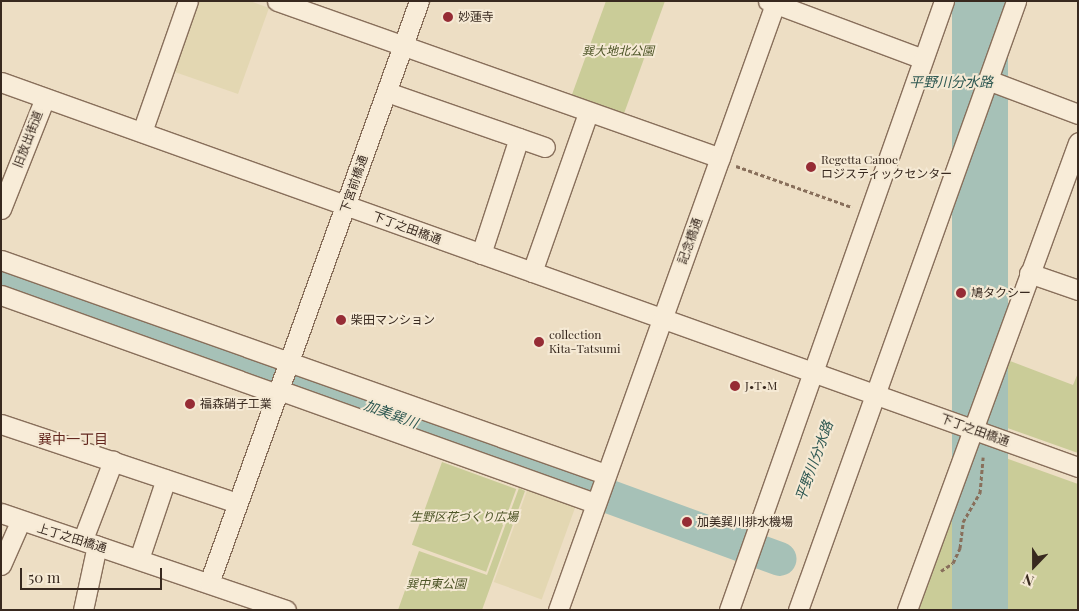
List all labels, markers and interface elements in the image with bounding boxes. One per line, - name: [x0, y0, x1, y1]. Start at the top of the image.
- place label: 妙蓮寺: [458, 10, 494, 24]
- marker: 妙蓮寺: [442, 11, 454, 23]
- park label: 巽大地北公園: [582, 44, 654, 58]
- water label: 平野川分水路: [909, 74, 993, 90]
- street label: 旧放出街道: [11, 108, 45, 170]
- street label: 下宮前橋通: [337, 153, 371, 215]
- place label: Regetta Canoe ロジスティックセンター: [821, 153, 953, 181]
- marker: Regetta Canoe ロジスティックセンター: [805, 161, 817, 173]
- street label: 下丁之田橋通: [371, 209, 443, 247]
- street label: 記念橋通: [675, 216, 705, 266]
- place label: 鳩タクシー: [971, 286, 1031, 300]
- marker: 鳩タクシー: [955, 287, 967, 299]
- place label: 柴田マンション: [351, 313, 435, 327]
- marker: 柴田マンション: [335, 314, 347, 326]
- place label: collection Kita-Tatsumi: [549, 328, 620, 356]
- marker: collection Kita-Tatsumi: [533, 336, 545, 348]
- place label: J•T•M: [745, 379, 777, 393]
- marker: J•T•M: [729, 380, 741, 392]
- place label: 福森硝子工業: [200, 397, 272, 411]
- water label: 加美巽川: [362, 397, 420, 431]
- marker: 福森硝子工業: [184, 398, 196, 410]
- street label: 下丁之田橋通: [939, 411, 1011, 449]
- water label: 平野川分水路: [792, 419, 836, 503]
- district label: 巽中一丁目: [38, 431, 108, 447]
- park label: 生野区花づくり広場: [410, 510, 518, 524]
- place label: 加美巽川排水機場: [697, 515, 793, 529]
- marker: 加美巽川排水機場: [681, 516, 693, 528]
- street label: 上丁之田橋通: [35, 521, 109, 555]
- north arrow: [1009, 541, 1059, 591]
- scale bar: [22, 558, 165, 590]
- text: 50 m: [28, 567, 60, 587]
- text: N: [1020, 570, 1036, 591]
- park label: 巽中東公園: [406, 577, 466, 591]

